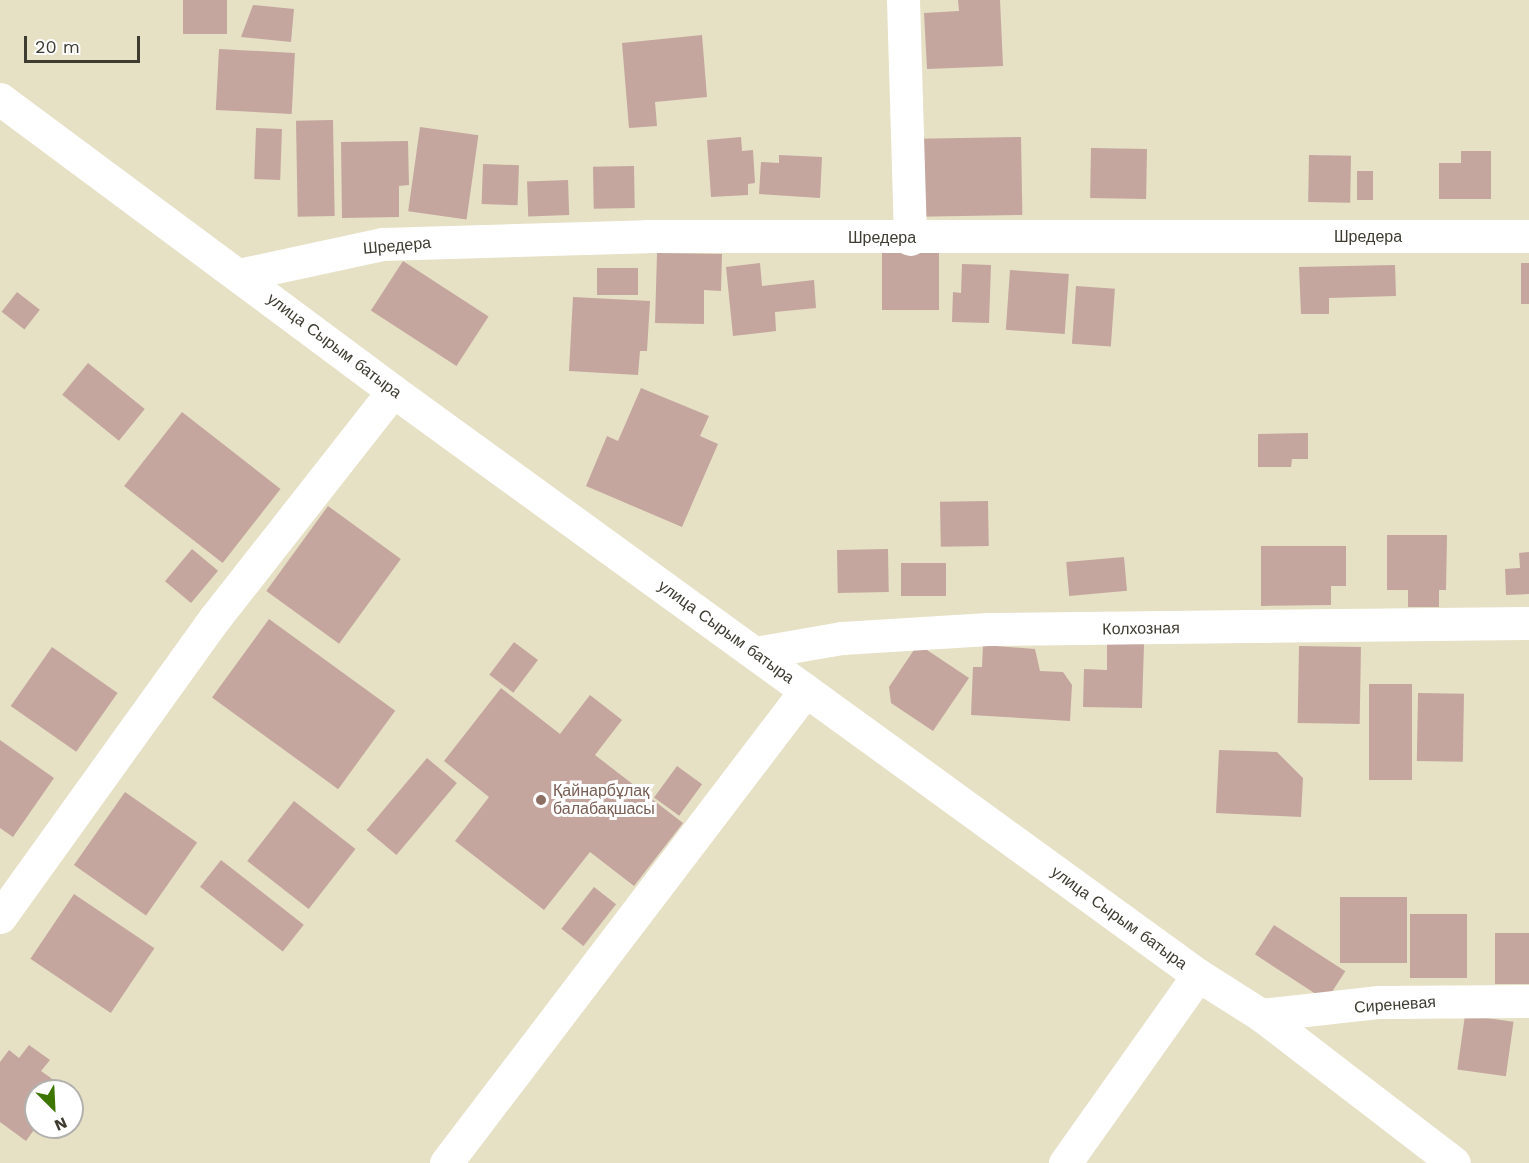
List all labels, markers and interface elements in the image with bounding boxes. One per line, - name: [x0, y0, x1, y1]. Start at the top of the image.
- scale bar: [27, 24, 142, 62]
- text: 20 m: [35, 36, 80, 57]
- street label: Шредера: [1334, 227, 1402, 247]
- street label: Шредера: [848, 228, 916, 248]
- street label: Шредера: [362, 233, 432, 259]
- street label: улица Сырым батыра: [263, 289, 405, 403]
- street label: улица Сырым батыра: [654, 576, 798, 688]
- street label: Колхозная: [1102, 619, 1180, 639]
- place label: Қайнарбұлақ балабақшасы: [553, 781, 655, 819]
- marker: Қайнарбұлақ балабақшасы: [534, 793, 548, 807]
- street label: улица Сырым батыра: [1047, 862, 1191, 974]
- street label: Сиреневая: [1353, 993, 1437, 1017]
- north arrow: [24, 1079, 84, 1139]
- text: N: [51, 1113, 70, 1135]

